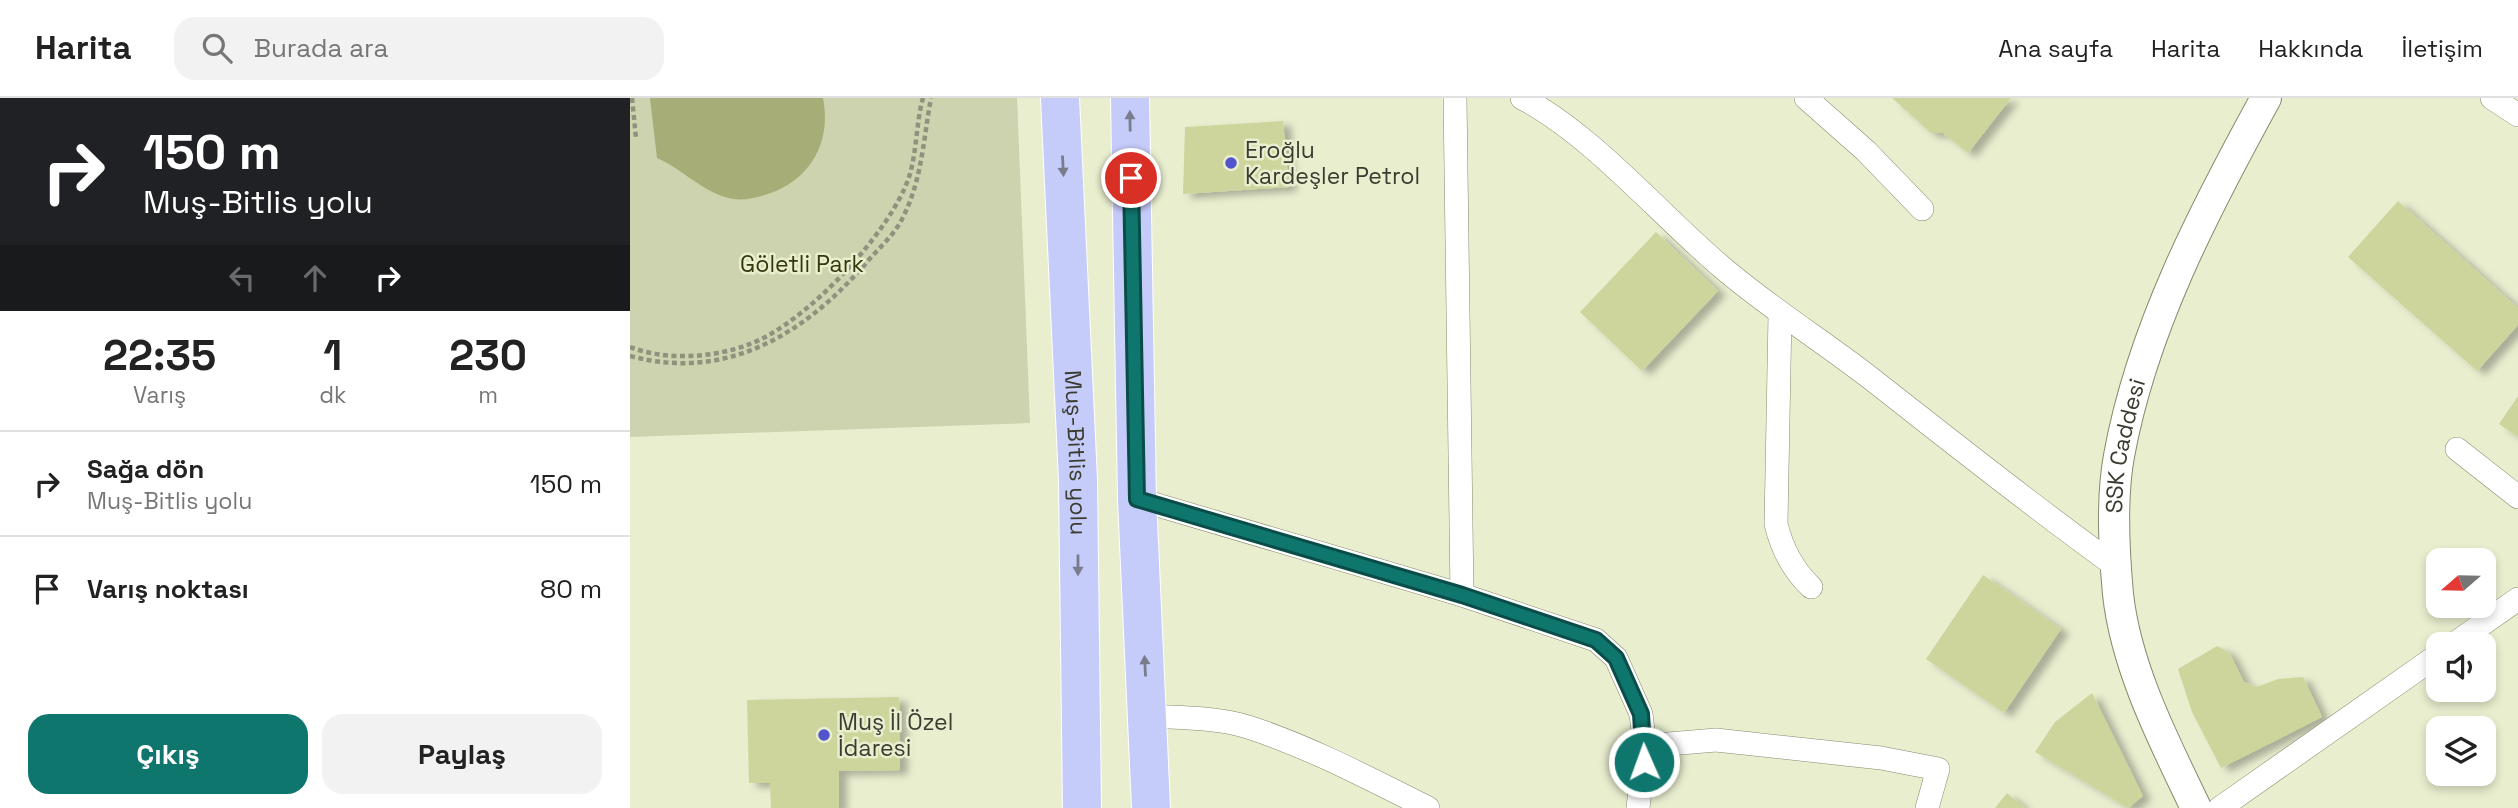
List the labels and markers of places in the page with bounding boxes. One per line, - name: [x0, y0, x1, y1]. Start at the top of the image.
- place label: Eroğlu Kardeşler Petrol: [1245, 135, 1420, 191]
- pin: [1101, 148, 1161, 208]
- marker: Eroğlu Kardeşler Petrol: [1223, 155, 1239, 171]
- place label: Muş İl Özel İdaresi: [838, 707, 953, 763]
- marker: Muş İl Özel İdaresi: [816, 727, 832, 743]

